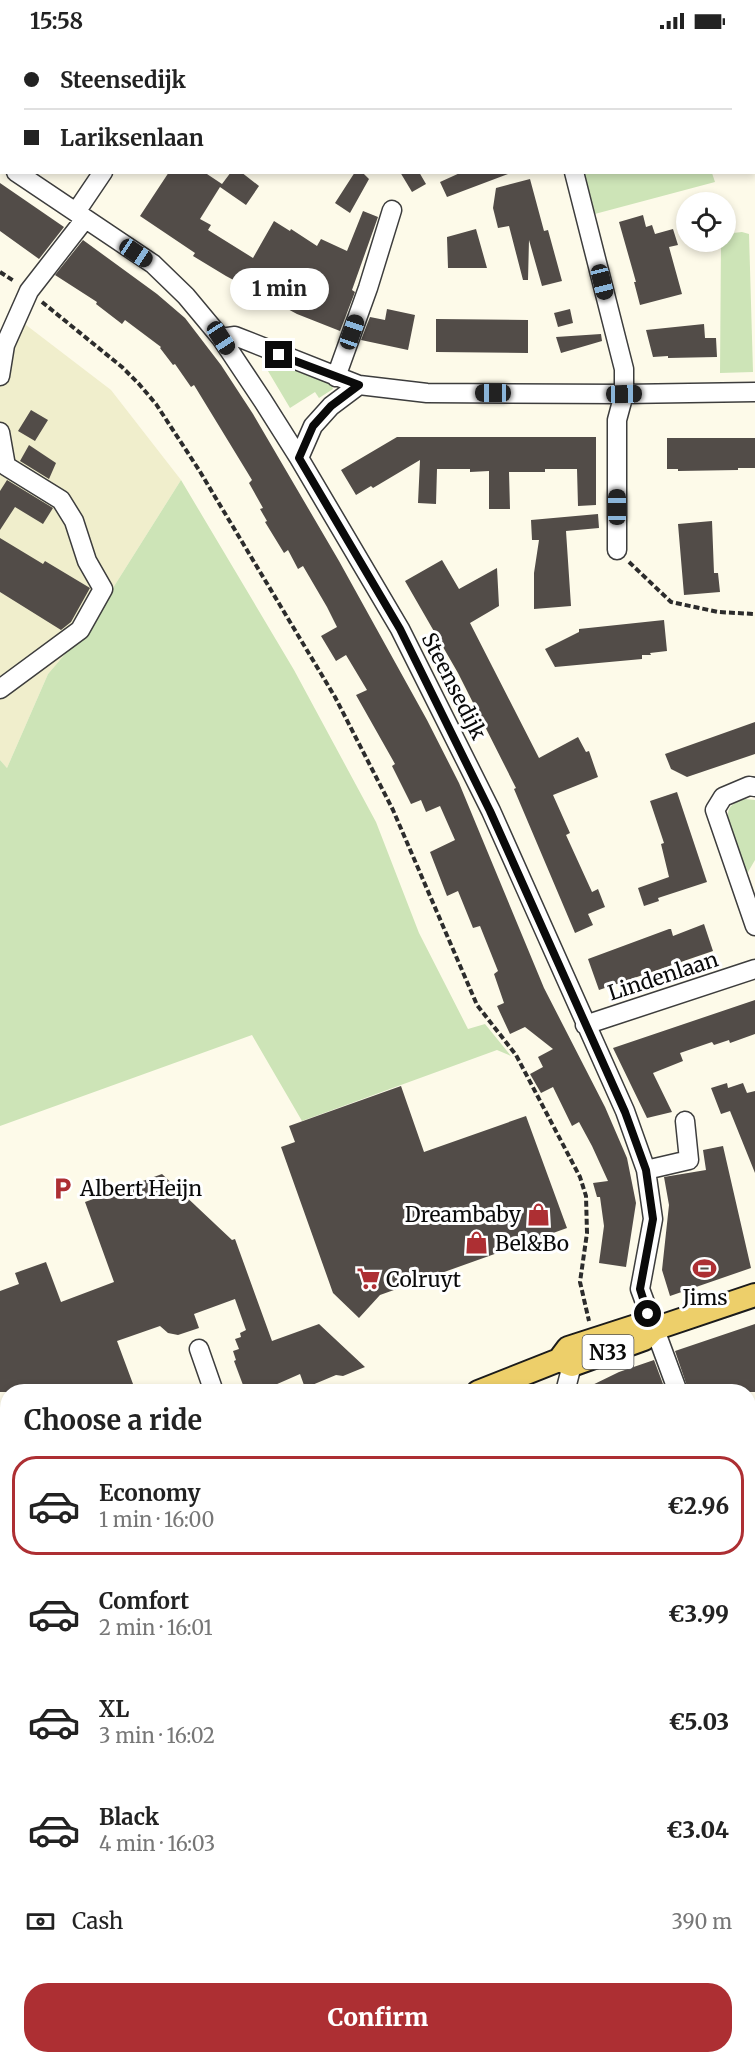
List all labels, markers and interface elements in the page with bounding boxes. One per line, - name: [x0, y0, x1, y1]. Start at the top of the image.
- text: 15:58: [30, 7, 83, 35]
- text: Steensedijk: [60, 66, 186, 94]
- text: Lariksenlaan: [60, 124, 204, 152]
- map controls: [676, 192, 736, 252]
- button: locate: [676, 192, 736, 252]
- car: [116, 235, 156, 271]
- car: [589, 262, 615, 302]
- callout: 1 min: [230, 268, 328, 310]
- text: 1 min: [252, 276, 307, 301]
- car: [338, 312, 366, 352]
- car: [204, 318, 238, 358]
- route end: [265, 341, 292, 368]
- car: [475, 384, 511, 402]
- car: [606, 385, 642, 403]
- car: [608, 489, 626, 525]
- street label: Steensedijk: [416, 628, 493, 745]
- street label: Lindenlaan: [604, 945, 722, 1007]
- parking icon: Albert Heijn: [49, 1175, 75, 1201]
- place label: Albert Heijn: [79, 1175, 202, 1202]
- place label: Dreambaby: [405, 1201, 522, 1228]
- shop icon: Dreambaby: [526, 1201, 552, 1227]
- shop icon: Bel&Bo: [464, 1230, 490, 1256]
- place label: Bel&Bo: [495, 1230, 569, 1257]
- sports icon: Jims: [692, 1256, 718, 1282]
- supermarket icon: Colruyt: [355, 1266, 381, 1292]
- place label: Colruyt: [386, 1266, 461, 1293]
- place label: Jims: [681, 1284, 728, 1311]
- route start: [634, 1300, 661, 1327]
- road number: N33: [582, 1335, 634, 1369]
- text: Choose a ride: [24, 1403, 202, 1437]
- icon: car: [27, 1479, 81, 1533]
- text: Economy: [99, 1479, 200, 1507]
- text: €2.96: [667, 1492, 729, 1520]
- text: 1 min · 16:00: [99, 1507, 214, 1532]
- icon: car: [27, 1587, 81, 1641]
- text: Comfort: [99, 1587, 189, 1615]
- text: €3.99: [668, 1600, 729, 1628]
- text: 2 min · 16:01: [99, 1615, 212, 1640]
- icon: car: [27, 1695, 81, 1749]
- text: XL: [99, 1695, 129, 1723]
- text: €5.03: [668, 1708, 729, 1736]
- text: 3 min · 16:02: [99, 1723, 215, 1748]
- icon: car: [27, 1803, 81, 1857]
- text: Black: [99, 1803, 159, 1831]
- text: €3.04: [666, 1816, 729, 1844]
- text: 4 min · 16:03: [99, 1831, 215, 1856]
- icon: cash: [24, 1905, 57, 1938]
- text: Cash: [72, 1907, 123, 1935]
- text: 390 m: [672, 1909, 732, 1934]
- button: Confirm: [24, 1983, 732, 2052]

